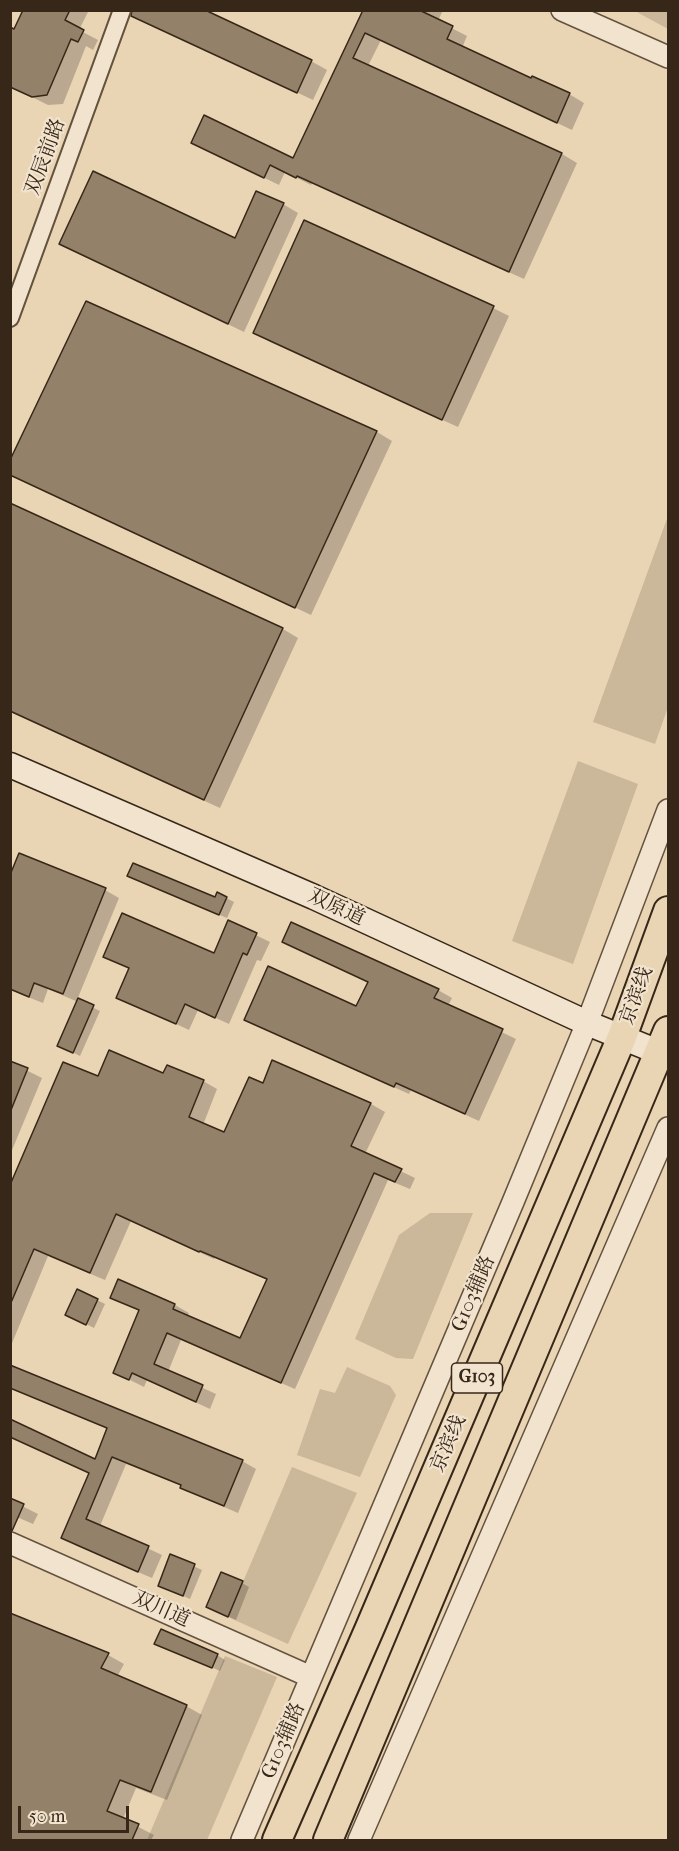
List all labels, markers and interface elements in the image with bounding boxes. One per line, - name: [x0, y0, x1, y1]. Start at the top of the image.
- street label: 双辰前路: [21, 115, 71, 199]
- street label: 双原道: [304, 884, 368, 932]
- street label: 京滨线: [615, 964, 659, 1028]
- street label: G103辅路: [447, 1252, 501, 1336]
- road number: G103: [452, 1363, 502, 1393]
- street label: 京滨线: [426, 1412, 472, 1476]
- street label: 双川道: [129, 1587, 193, 1633]
- street label: G103辅路: [257, 1699, 311, 1783]
- scale bar: [21, 1794, 132, 1832]
- text: 50 m: [29, 1806, 65, 1827]

